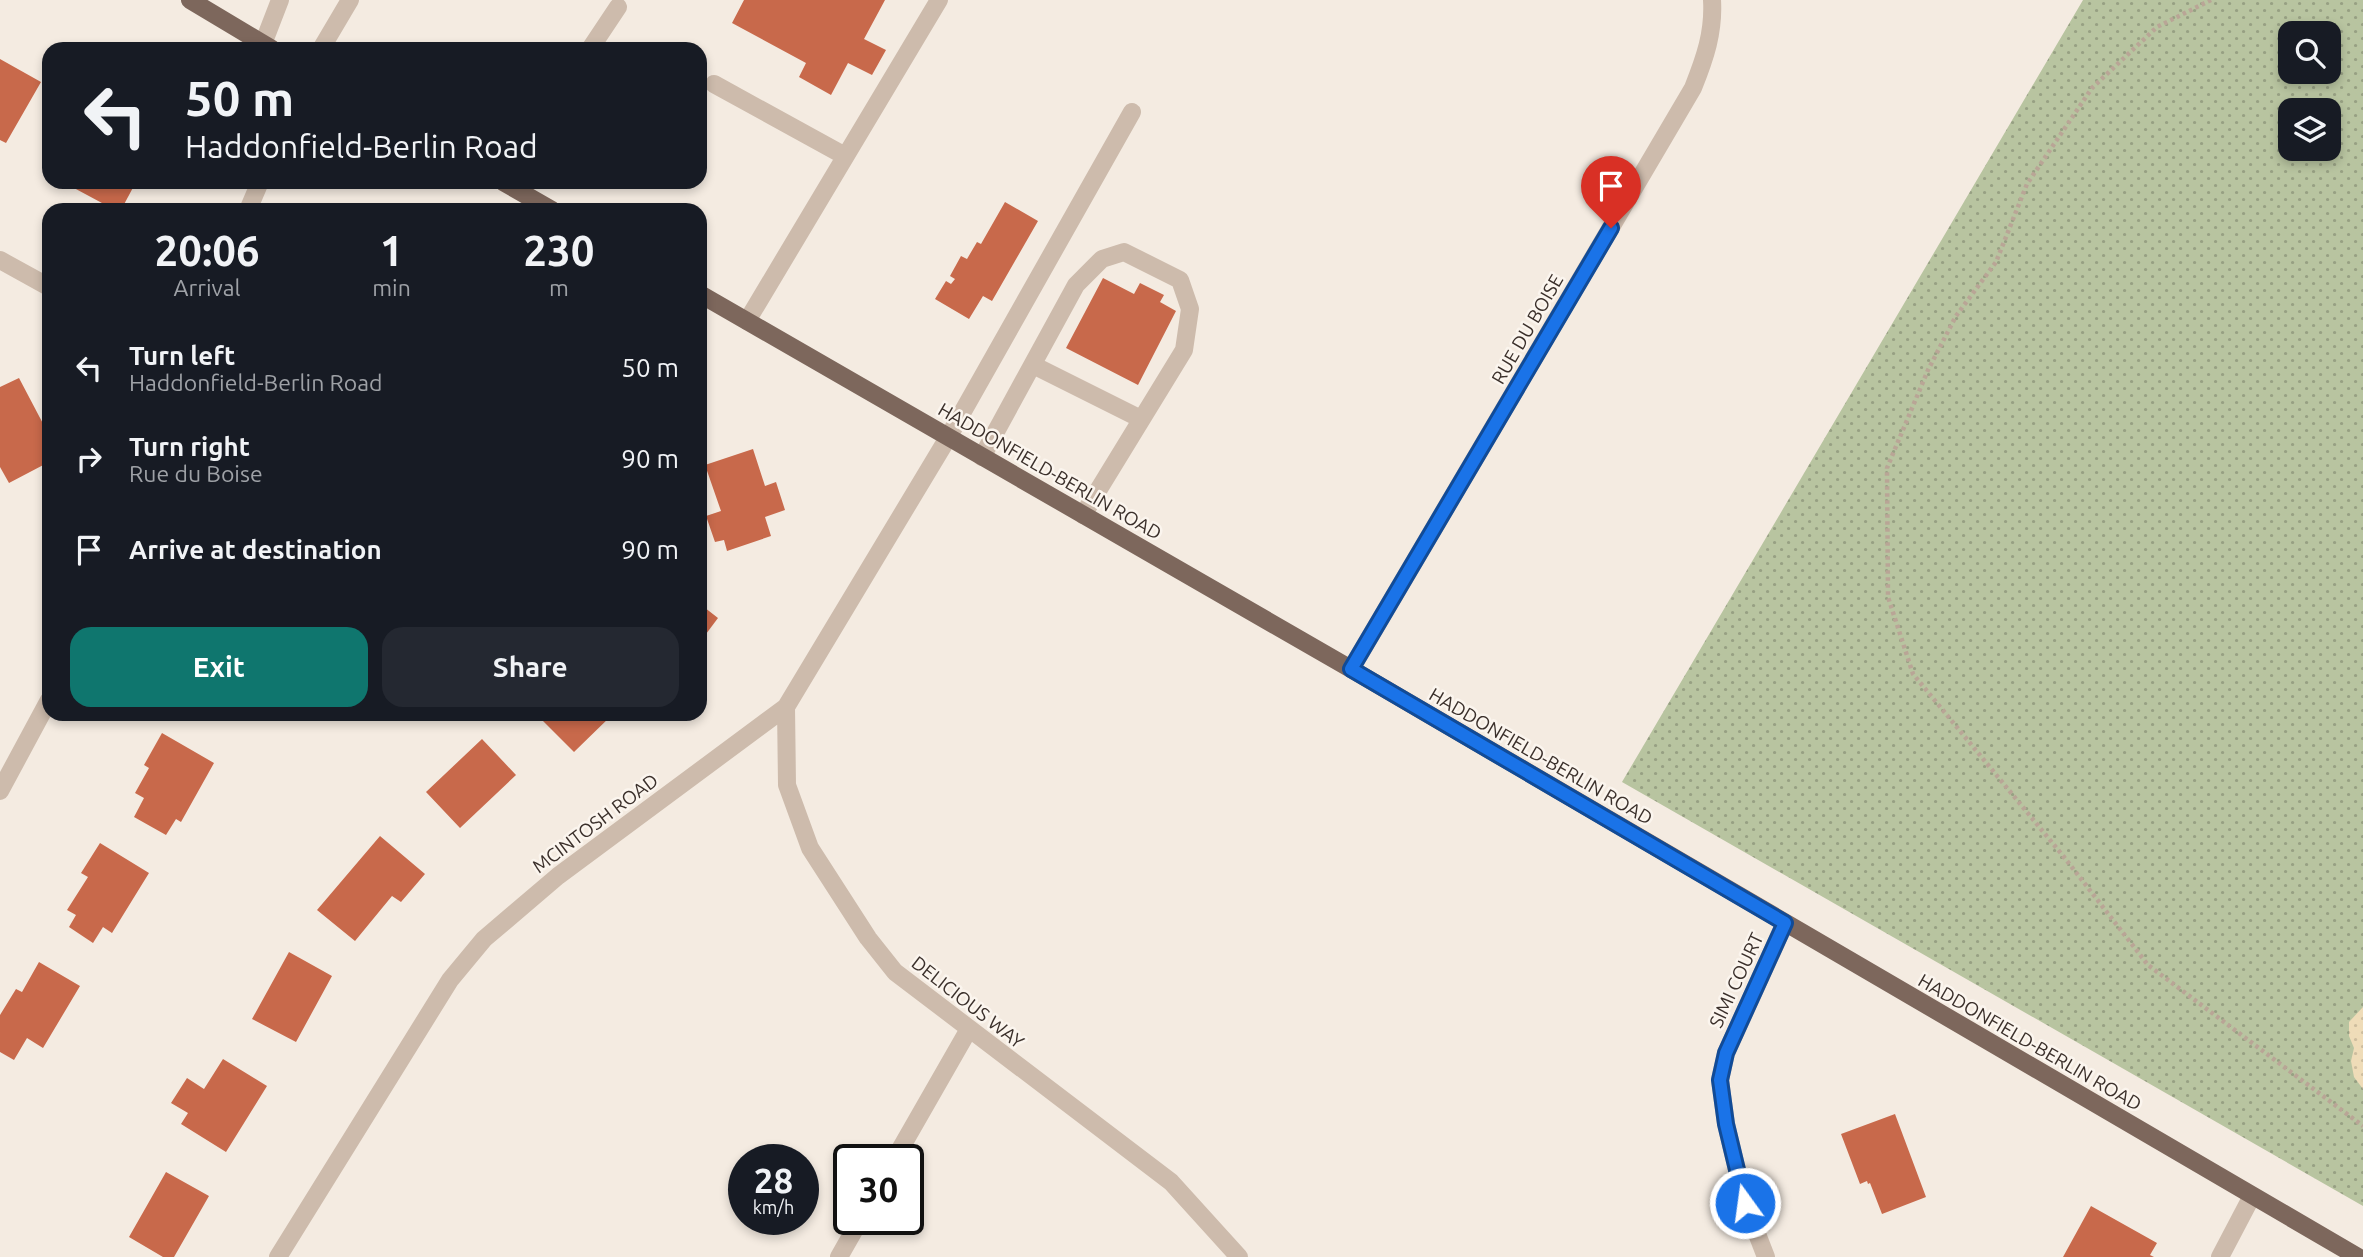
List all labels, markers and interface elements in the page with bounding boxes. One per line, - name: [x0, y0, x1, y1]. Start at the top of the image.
- map controls: [2278, 21, 2341, 161]
- button: search: [2278, 21, 2341, 84]
- icon: left: [70, 70, 161, 161]
- text: 50 m: [185, 70, 294, 125]
- button: layers: [2278, 98, 2341, 161]
- text: Haddonfield-Berlin Road: [185, 128, 538, 164]
- pin: [1581, 156, 1641, 228]
- icon: arrive: [1592, 167, 1630, 205]
- text: 20:06: [155, 227, 260, 274]
- text: 1: [380, 227, 403, 274]
- text: 230: [523, 227, 594, 274]
- street label: RUE DU BOISE: [1487, 270, 1567, 388]
- text: Arrival: [174, 275, 241, 300]
- text: min: [372, 275, 411, 300]
- text: m: [549, 275, 569, 300]
- text: Turn left: [129, 341, 235, 370]
- icon: left: [70, 349, 108, 387]
- text: 50 m: [621, 353, 679, 382]
- text: Haddonfield-Berlin Road: [129, 370, 383, 395]
- street label: HADDONFIELD-BERLIN ROAD: [935, 398, 1165, 544]
- text: Turn right: [129, 432, 250, 461]
- icon: right: [70, 440, 108, 478]
- text: 90 m: [621, 444, 679, 473]
- text: Rue du Boise: [129, 461, 263, 486]
- icon: arrive: [70, 531, 108, 569]
- text: Arrive at destination: [129, 535, 382, 564]
- text: 90 m: [621, 535, 679, 564]
- button: Exit: [70, 627, 368, 707]
- button: Share: [382, 627, 679, 707]
- street label: HADDONFIELD-BERLIN ROAD: [1426, 683, 1656, 829]
- street label: MCINTOSH ROAD: [528, 769, 662, 877]
- street label: SIMI COURT: [1704, 929, 1768, 1031]
- street label: DELICIOUS WAY: [907, 951, 1029, 1053]
- street label: HADDONFIELD-BERLIN ROAD: [1915, 969, 2145, 1115]
- speed limit sign: 30: [833, 1144, 924, 1235]
- text: 28: [754, 1160, 793, 1200]
- position arrow: [1708, 1166, 1782, 1240]
- text: km/h: [753, 1197, 794, 1217]

